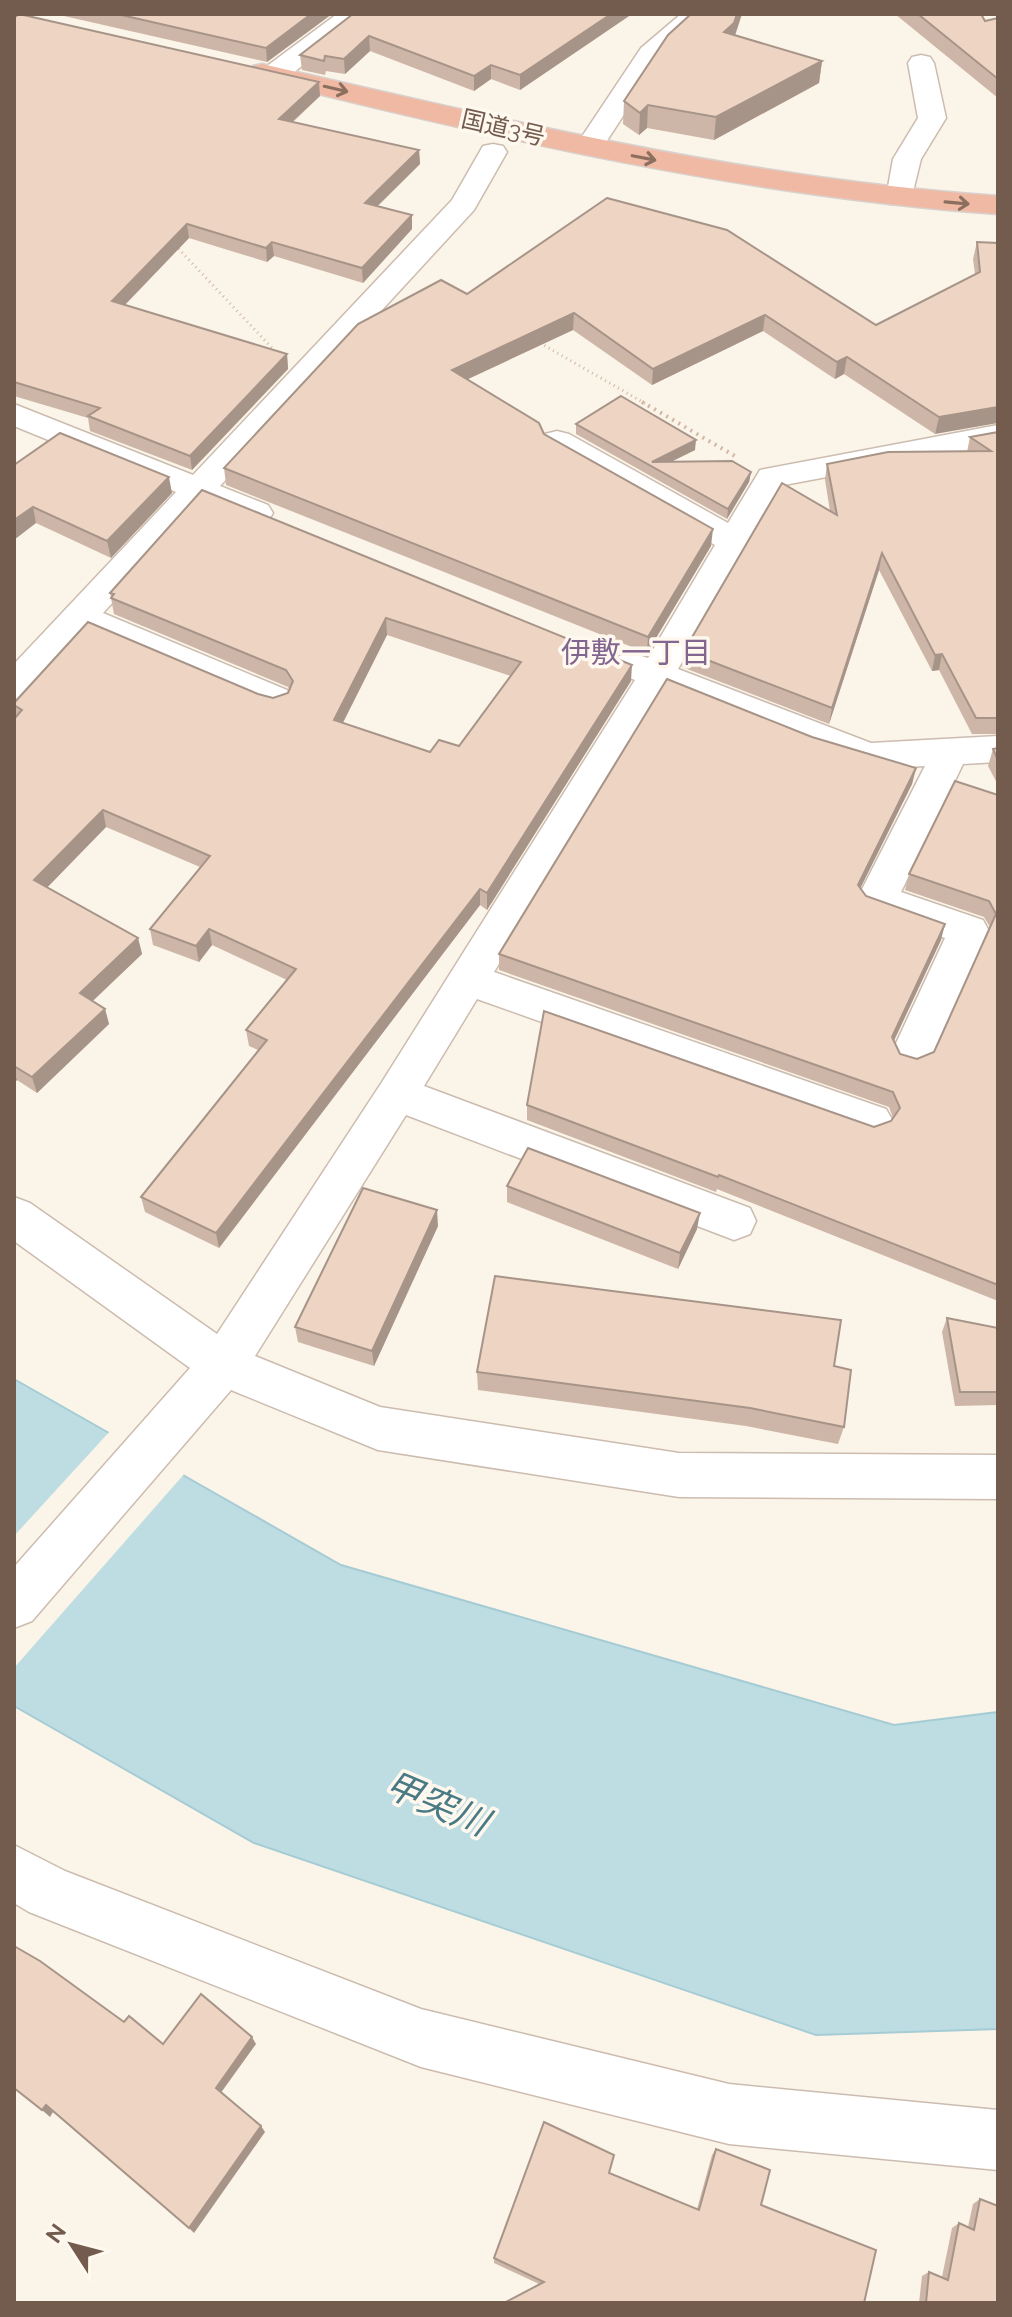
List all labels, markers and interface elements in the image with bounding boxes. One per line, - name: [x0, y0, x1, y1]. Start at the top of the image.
- one-way arrow: [322, 82, 348, 97]
- street label: 国道3号: [459, 104, 548, 151]
- one-way arrow: [631, 151, 656, 166]
- one-way arrow: [943, 195, 969, 210]
- district label: 伊敷一丁目: [561, 635, 711, 670]
- water label: 甲突川: [379, 1763, 499, 1845]
- north arrow: [32, 2205, 112, 2285]
- text: N: [40, 2219, 71, 2248]

